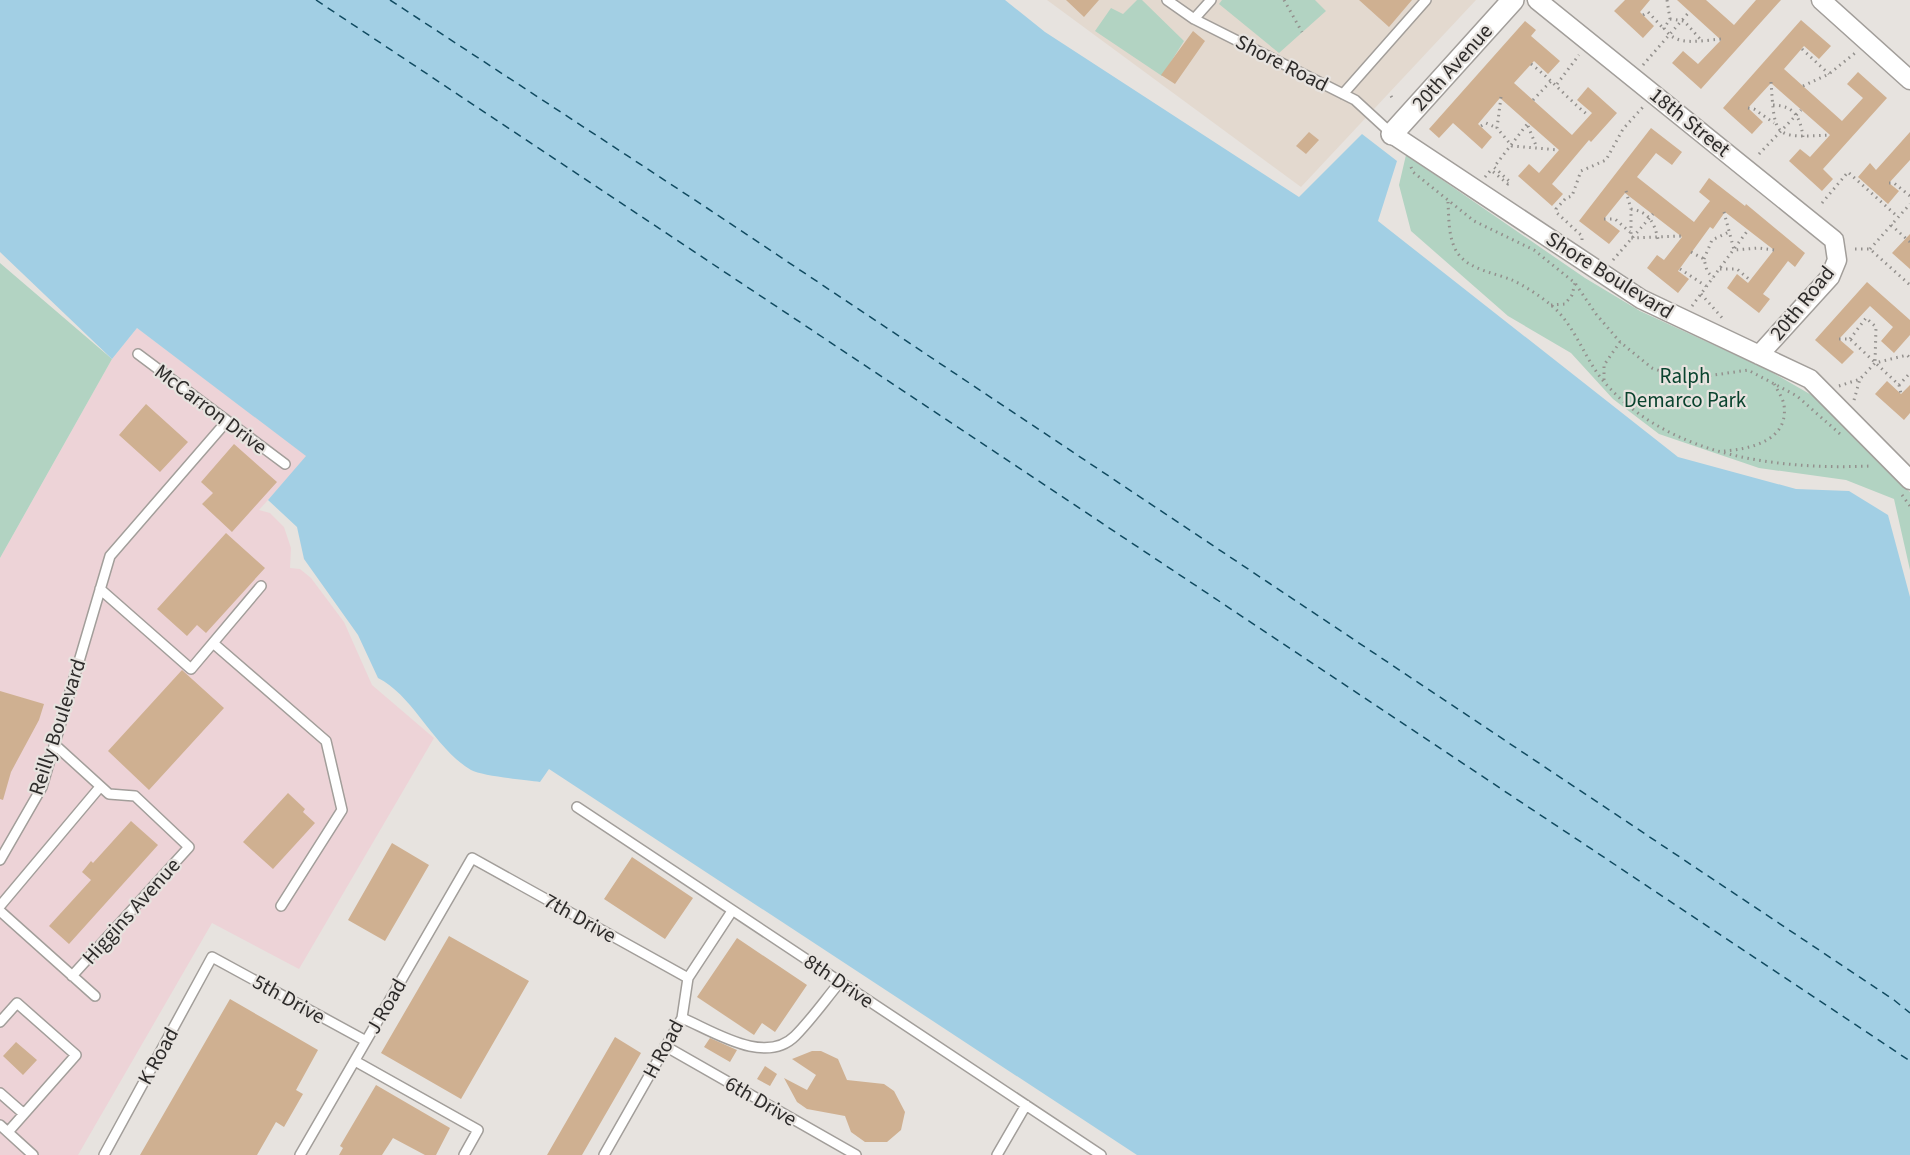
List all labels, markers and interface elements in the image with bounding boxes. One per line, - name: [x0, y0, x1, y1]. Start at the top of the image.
- street label: 20th Avenue: [1405, 17, 1499, 117]
- street label: Shore Road: [1230, 27, 1334, 99]
- street label: 18th Street: [1643, 80, 1737, 164]
- street label: Shore Boulevard: [1540, 224, 1680, 326]
- street label: 20th Road: [1762, 259, 1842, 347]
- street label: McCarron Drive: [148, 357, 274, 461]
- park label: Ralph Demarco Park: [1624, 361, 1747, 415]
- street label: Reilly Boulevard: [21, 655, 93, 799]
- street label: Higgins Avenue: [75, 851, 187, 971]
- street label: 7th Drive: [538, 886, 622, 950]
- street label: 8th Drive: [798, 947, 880, 1015]
- street label: 5th Drive: [247, 967, 331, 1031]
- street label: J Road: [358, 973, 414, 1039]
- street label: H Road: [635, 1014, 691, 1084]
- street label: K Road: [130, 1022, 186, 1090]
- street label: 6th Drive: [719, 1068, 803, 1134]

